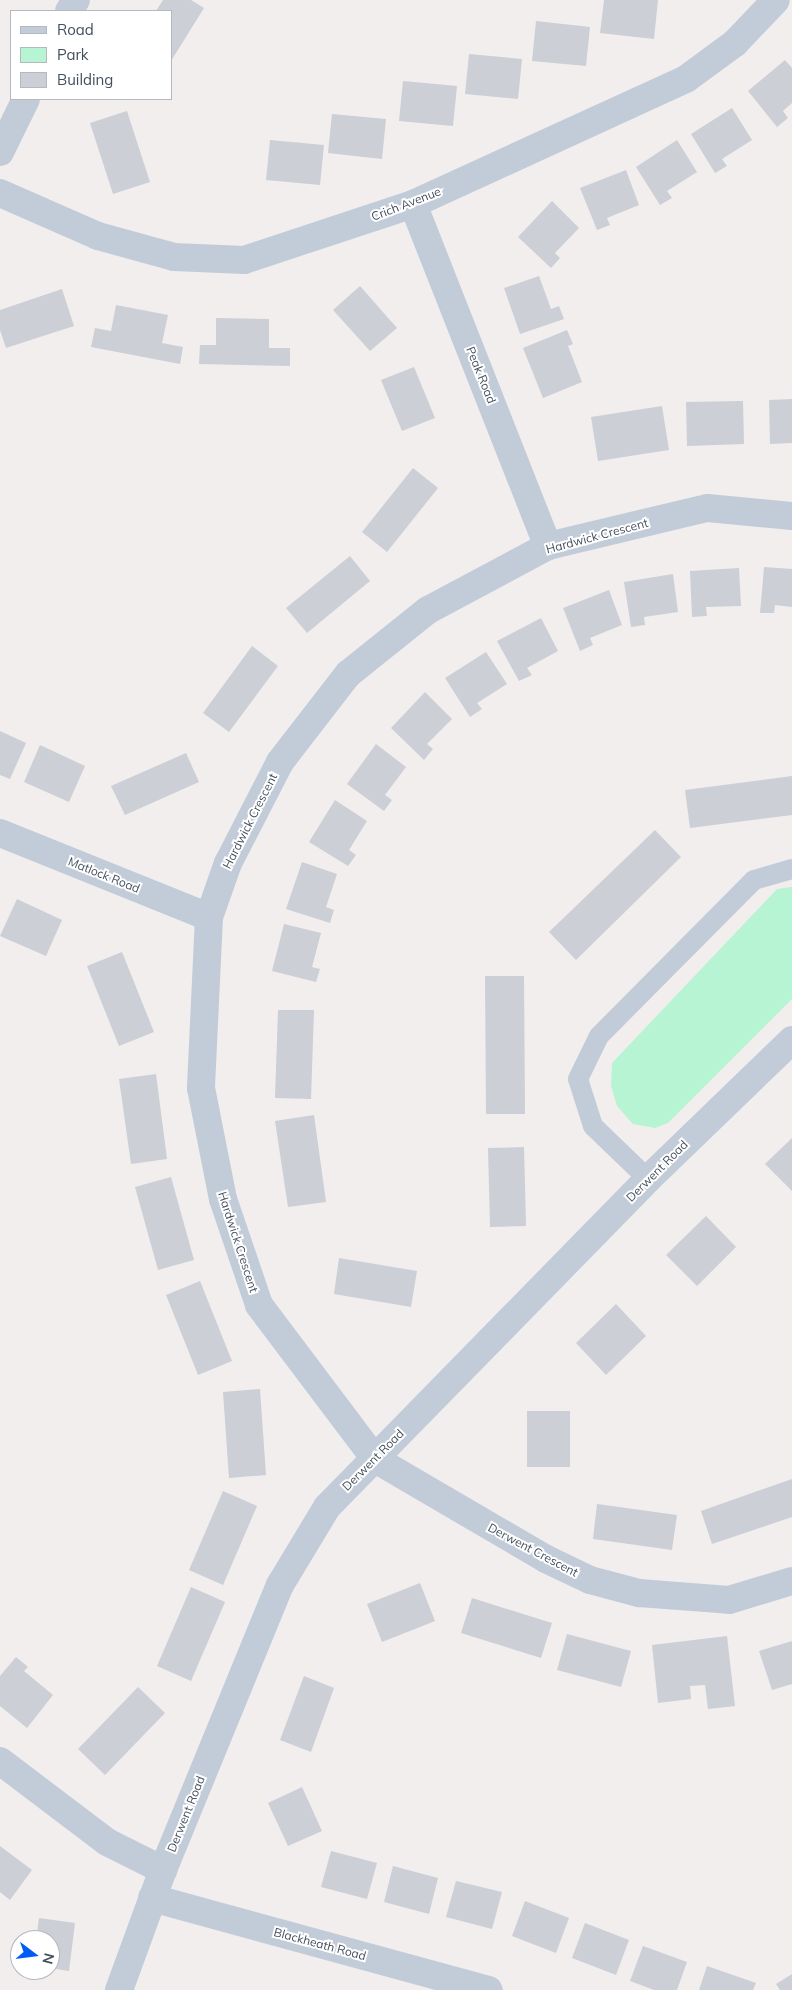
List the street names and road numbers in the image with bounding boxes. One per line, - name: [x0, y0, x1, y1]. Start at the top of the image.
- street label: Crich Avenue: [369, 184, 443, 224]
- street label: Peak Road: [463, 344, 499, 406]
- street label: Hardwick Crescent: [544, 515, 650, 557]
- street label: Hardwick Crescent: [220, 771, 280, 871]
- street label: Matlock Road: [66, 854, 142, 896]
- street label: Derwent Road: [623, 1137, 691, 1205]
- street label: Hardwick Crescent: [215, 1190, 261, 1294]
- street label: Derwent Road: [339, 1426, 407, 1494]
- street label: Derwent Crescent: [485, 1520, 581, 1580]
- street label: Derwent Road: [164, 1774, 208, 1854]
- street label: Blackheath Road: [272, 1925, 368, 1963]

